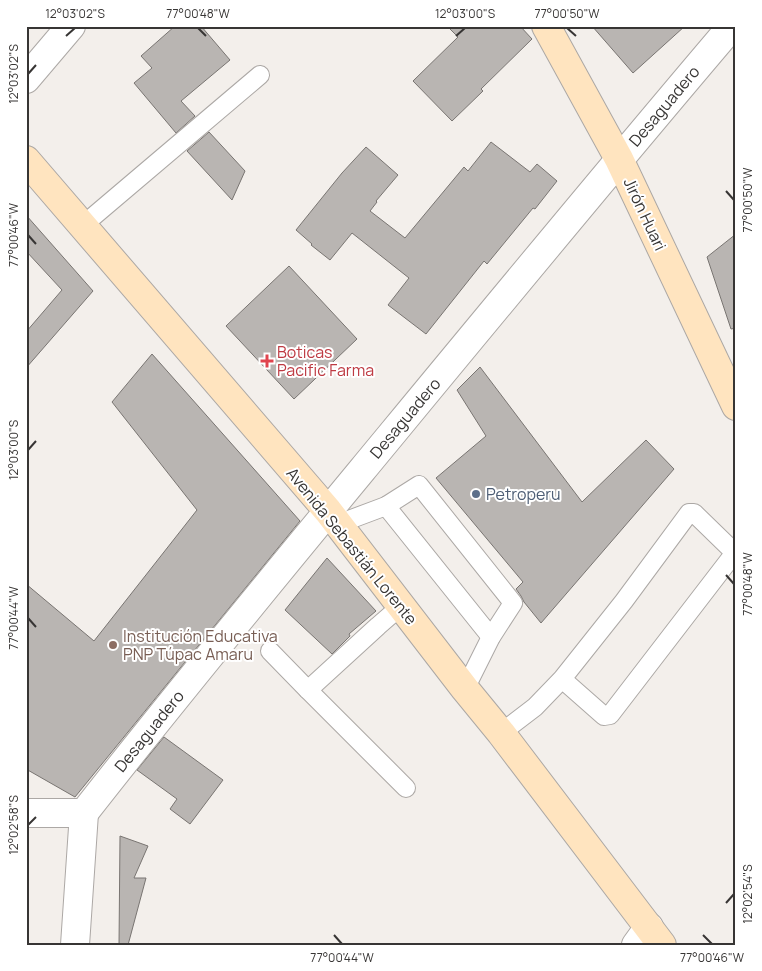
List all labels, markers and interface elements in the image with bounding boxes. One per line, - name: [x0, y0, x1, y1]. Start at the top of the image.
- text: 12°03'02"S: [45, 5, 105, 22]
- text: 77°00'48"W: [166, 5, 231, 22]
- text: 12°03'00"S: [435, 5, 495, 22]
- text: 77°00'50"W: [534, 5, 600, 22]
- text: 12°03'02"S: [5, 44, 22, 104]
- street label: Desaguadero: [624, 61, 704, 151]
- text: 77°00'50"W: [739, 167, 756, 233]
- street label: Jirón Huari: [619, 174, 671, 254]
- text: 77°00'46"W: [5, 202, 22, 267]
- place label: Boticas Pacific Farma: [277, 341, 374, 381]
- marker: Boticas Pacific Farma: [261, 355, 273, 367]
- street label: Desaguadero: [365, 373, 445, 463]
- text: 12°03'00"S: [5, 420, 22, 480]
- street label: Avenida Sebastián Lorente: [282, 463, 422, 629]
- place label: Petroperu: [486, 483, 561, 505]
- marker: Petroperu: [470, 488, 482, 500]
- text: 77°00'48"W: [739, 551, 756, 616]
- text: 77°00'44"W: [5, 586, 22, 650]
- place label: Institución Educativa PNP Túpac Amaru: [123, 625, 278, 665]
- marker: Institución Educativa PNP Túpac Amaru: [107, 639, 119, 651]
- street label: Desaguadero: [109, 686, 189, 776]
- text: 12°02'58"S: [5, 795, 22, 855]
- text: 12°02'54"S: [739, 864, 756, 924]
- text: 77°00'44"W: [310, 949, 374, 966]
- text: 77°00'46"W: [680, 949, 745, 966]

